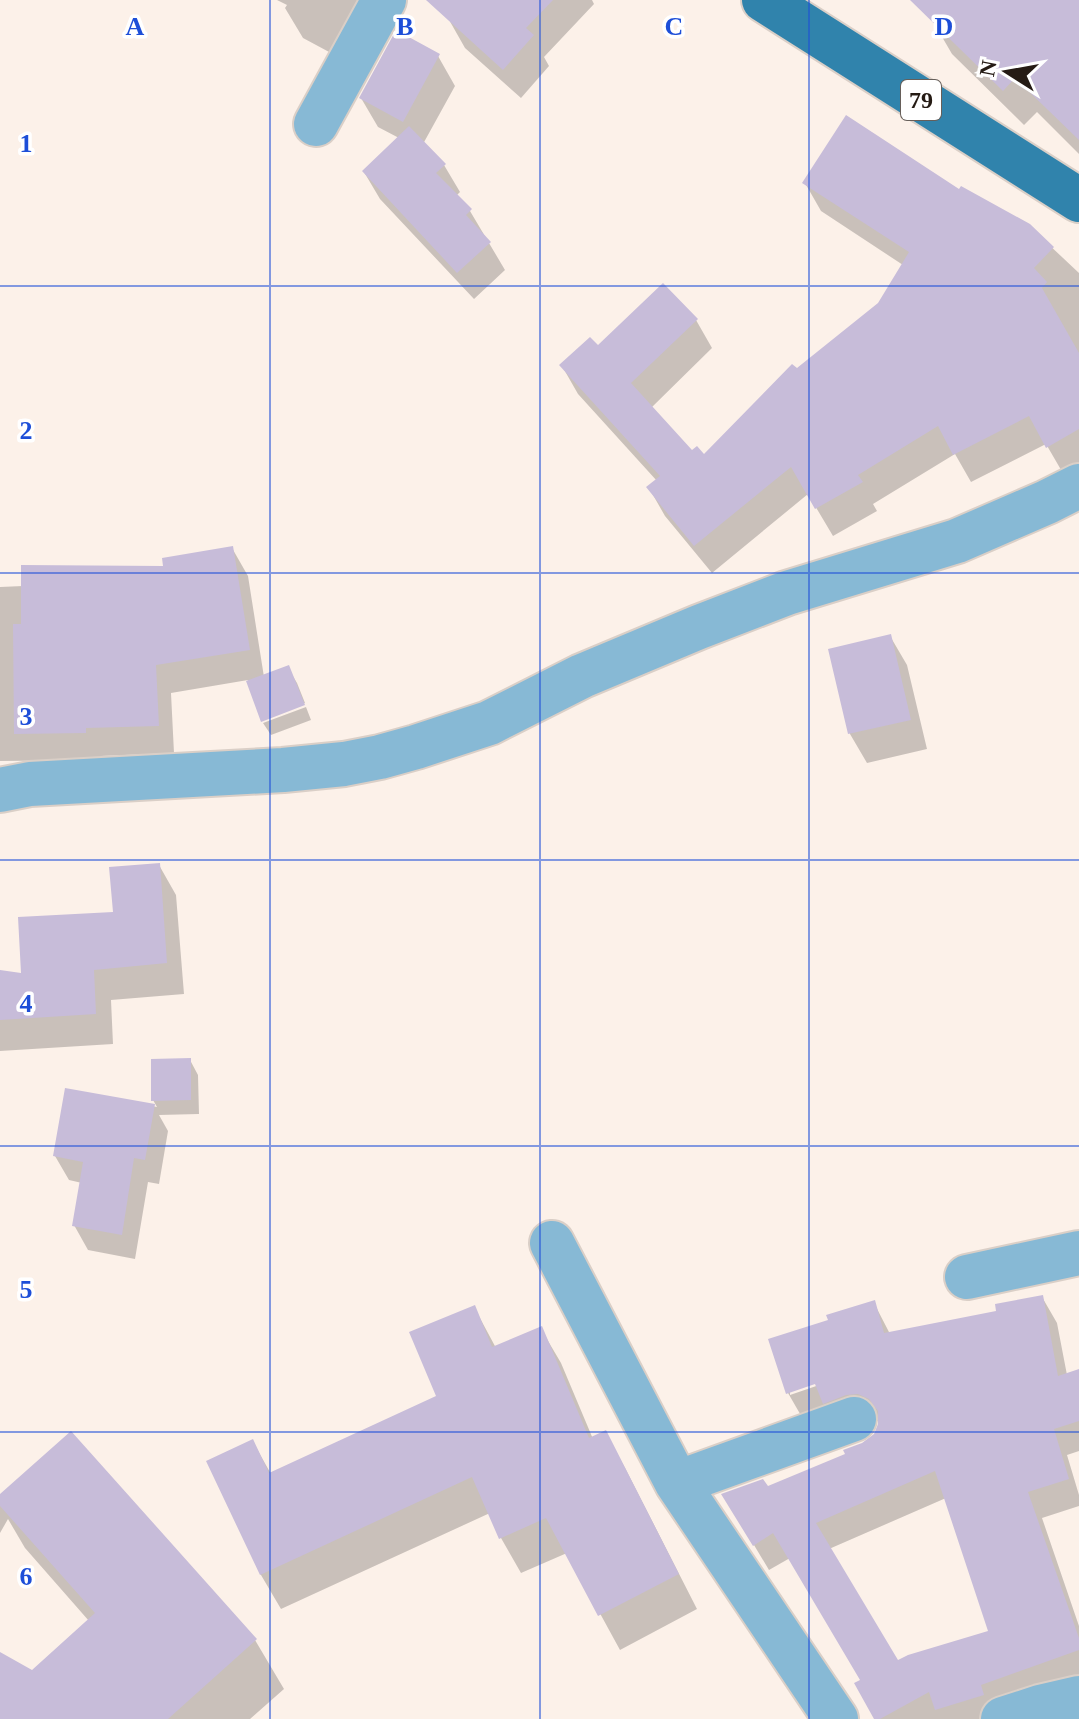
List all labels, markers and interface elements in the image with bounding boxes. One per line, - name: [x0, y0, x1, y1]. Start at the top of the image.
- text: A: [126, 12, 145, 41]
- text: B: [396, 12, 414, 41]
- text: C: [665, 12, 683, 41]
- text: D: [935, 12, 953, 41]
- north arrow: [967, 32, 1047, 112]
- text: N: [974, 58, 1002, 78]
- road number: 79: [901, 80, 941, 120]
- text: 1: [20, 129, 33, 158]
- text: 2: [20, 416, 33, 445]
- text: 3: [20, 702, 33, 731]
- text: 4: [20, 989, 33, 1018]
- text: 5: [20, 1275, 33, 1304]
- text: 6: [20, 1562, 33, 1591]

